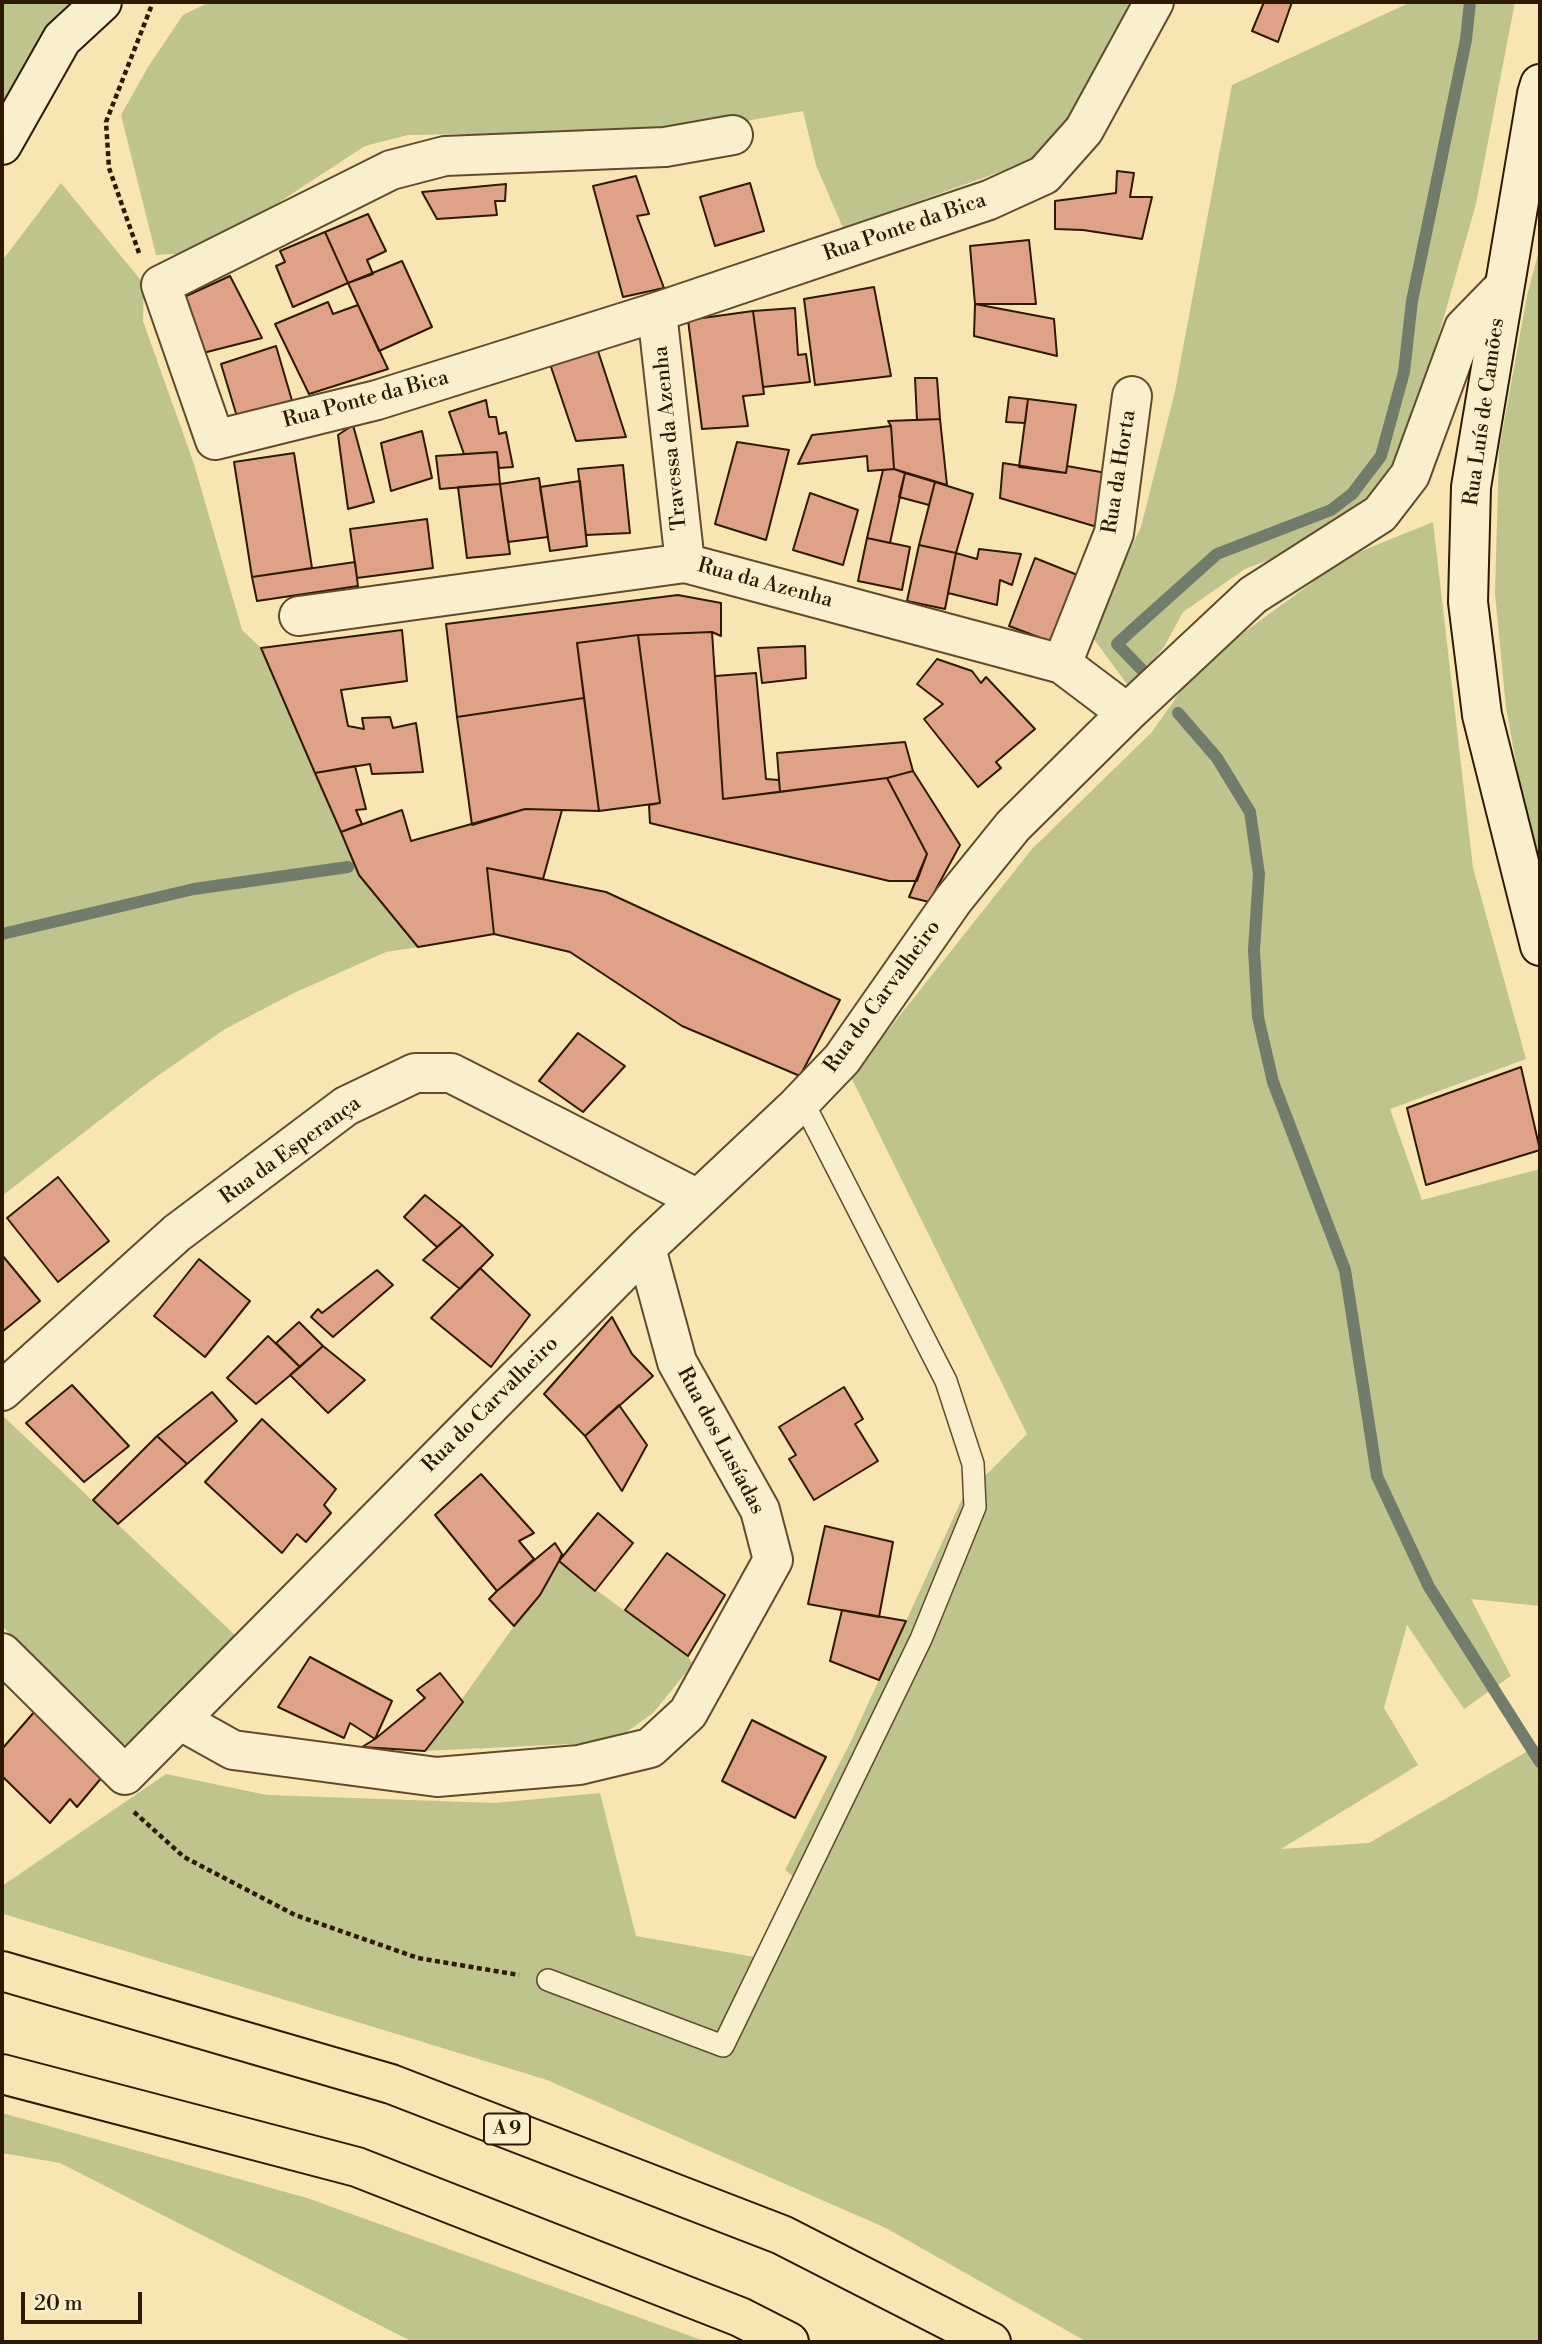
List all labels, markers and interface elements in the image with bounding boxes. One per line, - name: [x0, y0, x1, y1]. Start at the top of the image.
- street label: Rua Ponte da Bica: [820, 188, 990, 268]
- street label: Rua Luís de Camões: [1459, 316, 1511, 508]
- street label: Travessa da Azenha: [649, 345, 693, 531]
- street label: Rua Ponte da Bica: [280, 366, 452, 434]
- street label: Rua da Horta: [1098, 408, 1142, 536]
- street label: Rua da Azenha: [695, 554, 835, 614]
- street label: Rua do Carvalheiro: [819, 916, 947, 1078]
- street label: Rua da Esperança: [216, 1091, 366, 1211]
- street label: Rua do Carvalheiro: [418, 1332, 564, 1478]
- street label: Rua dos Lusíadas: [671, 1363, 769, 1519]
- road number: A 9: [484, 2114, 530, 2144]
- scale bar: [24, 2278, 145, 2322]
- text: 20 m: [34, 2291, 83, 2317]

